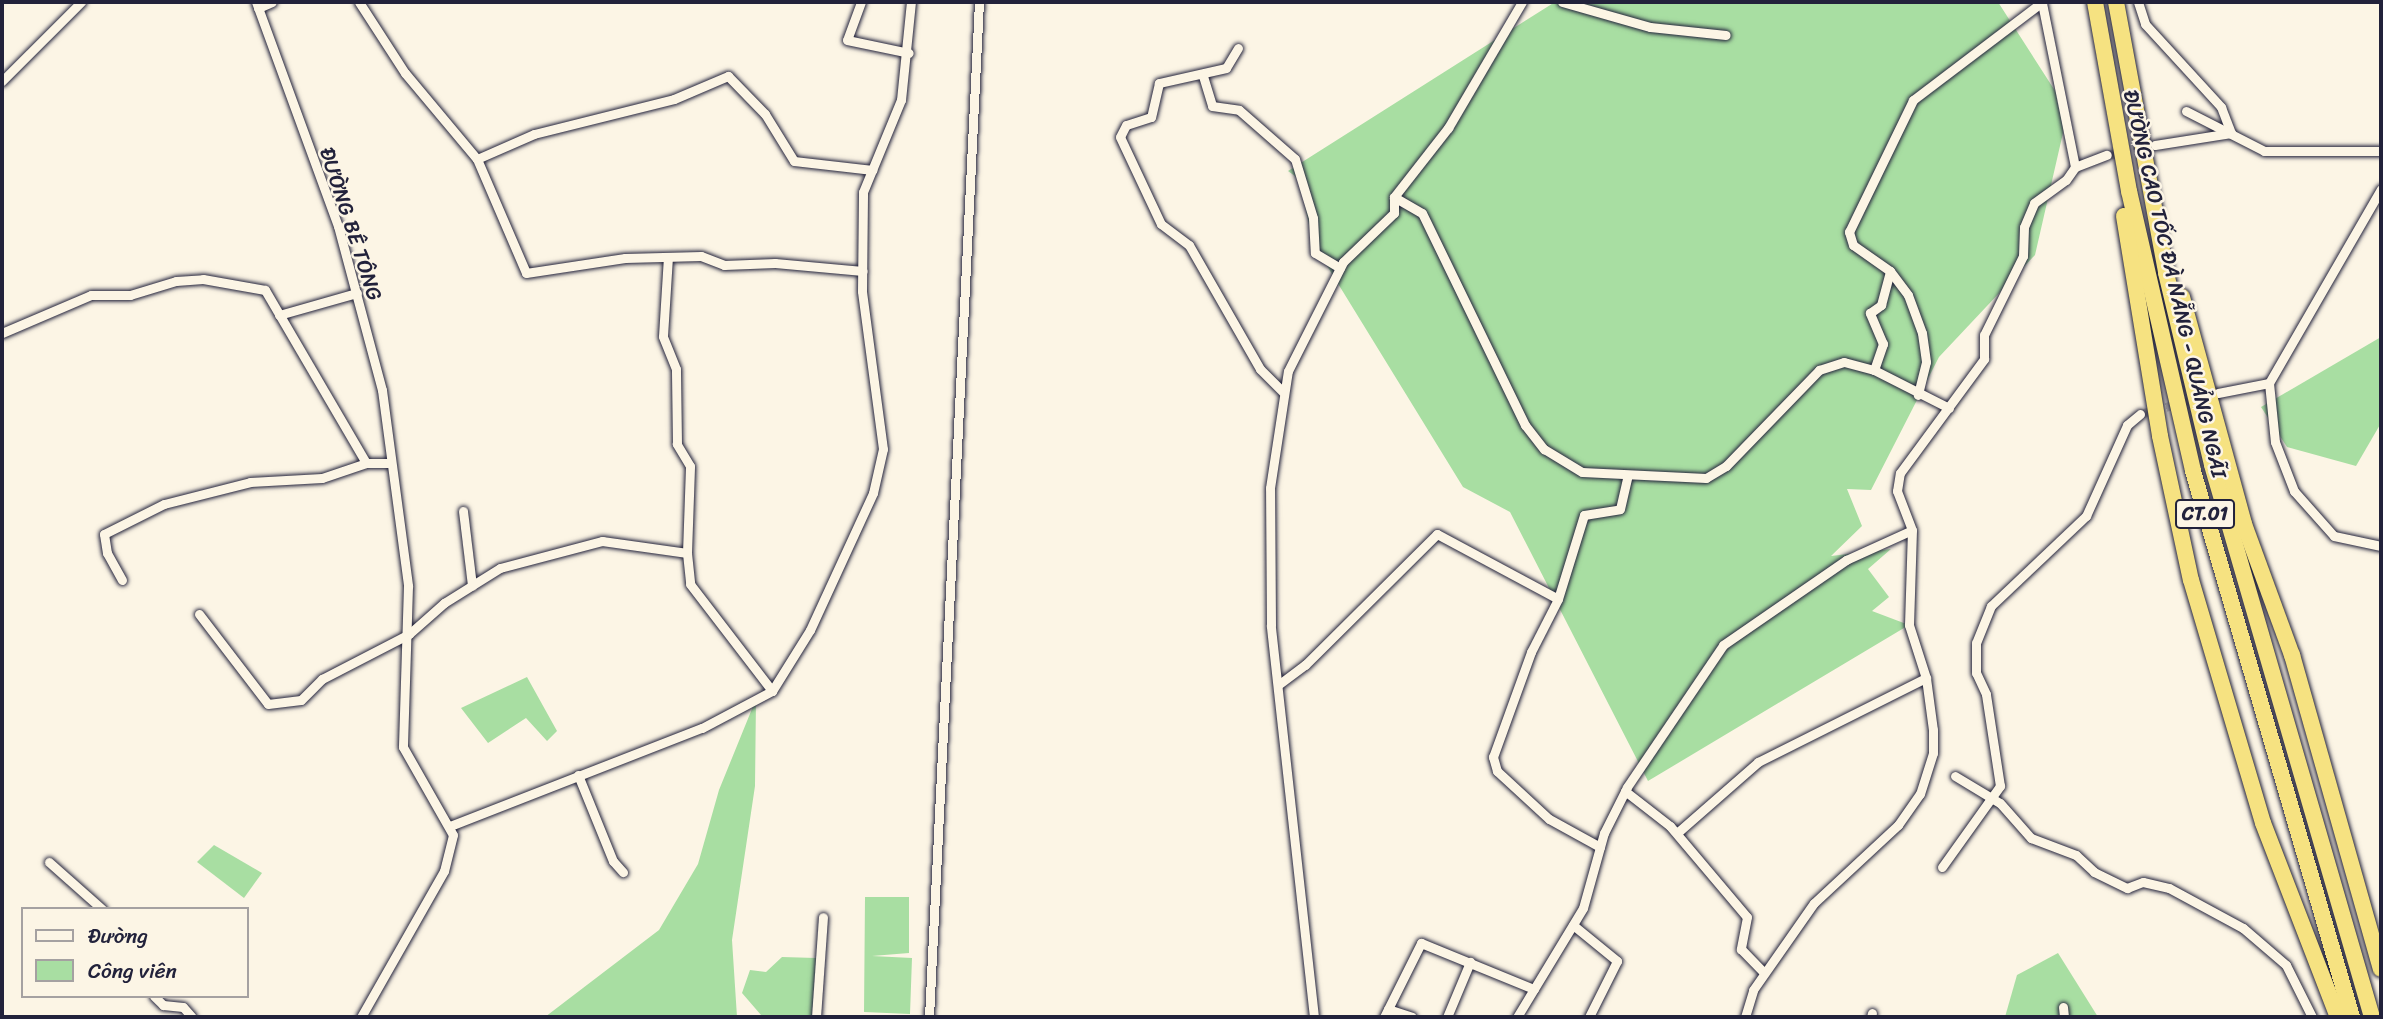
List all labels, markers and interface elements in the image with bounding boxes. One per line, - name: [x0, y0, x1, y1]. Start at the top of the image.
- street label: ĐƯỜNG CAO TỐC ĐÀ NẴNG - QUẢNG NGÃI: [2118, 88, 2232, 480]
- street label: ĐƯỜNG BÊ TÔNG: [315, 145, 387, 303]
- road number: CT.01: [2174, 499, 2236, 530]
- legend: [21, 907, 248, 998]
- text: Đường: [88, 917, 148, 955]
- text: Công viên: [88, 952, 177, 990]

